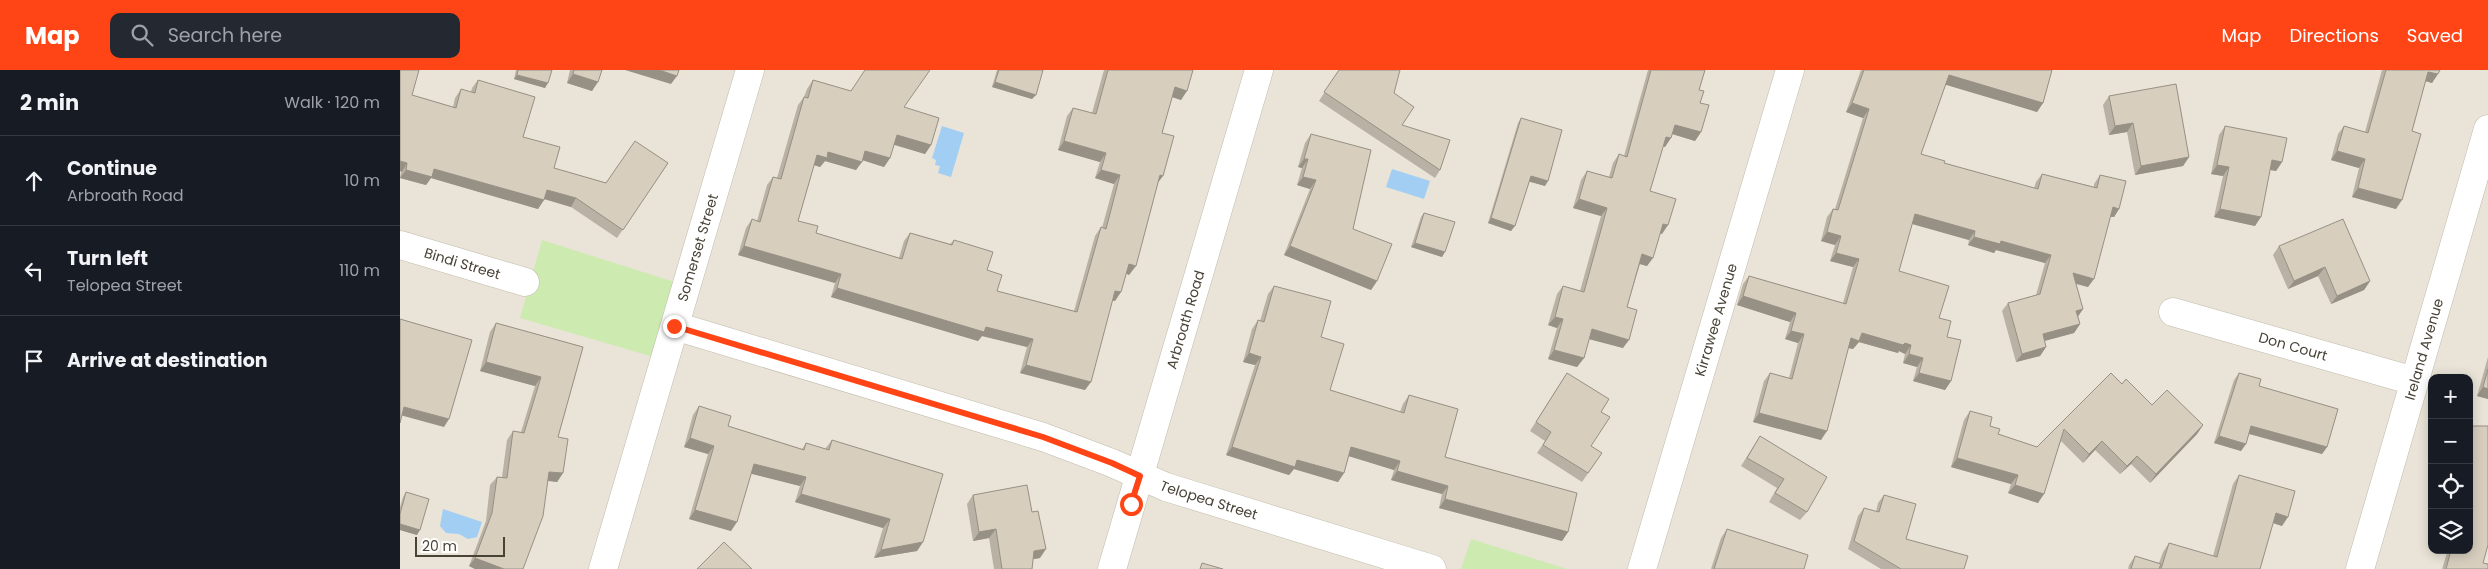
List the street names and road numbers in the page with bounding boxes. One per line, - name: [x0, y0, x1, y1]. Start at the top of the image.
- street label: Somerset Street: [672, 191, 723, 304]
- street label: Bindi Street: [422, 243, 503, 284]
- street label: Kirrawee Avenue: [1690, 261, 1742, 379]
- street label: Arbroath Road: [1161, 268, 1209, 371]
- street label: Ireland Avenue: [2400, 296, 2448, 402]
- street label: Don Court: [2256, 327, 2330, 366]
- street label: Telopea Street: [1157, 476, 1260, 525]

